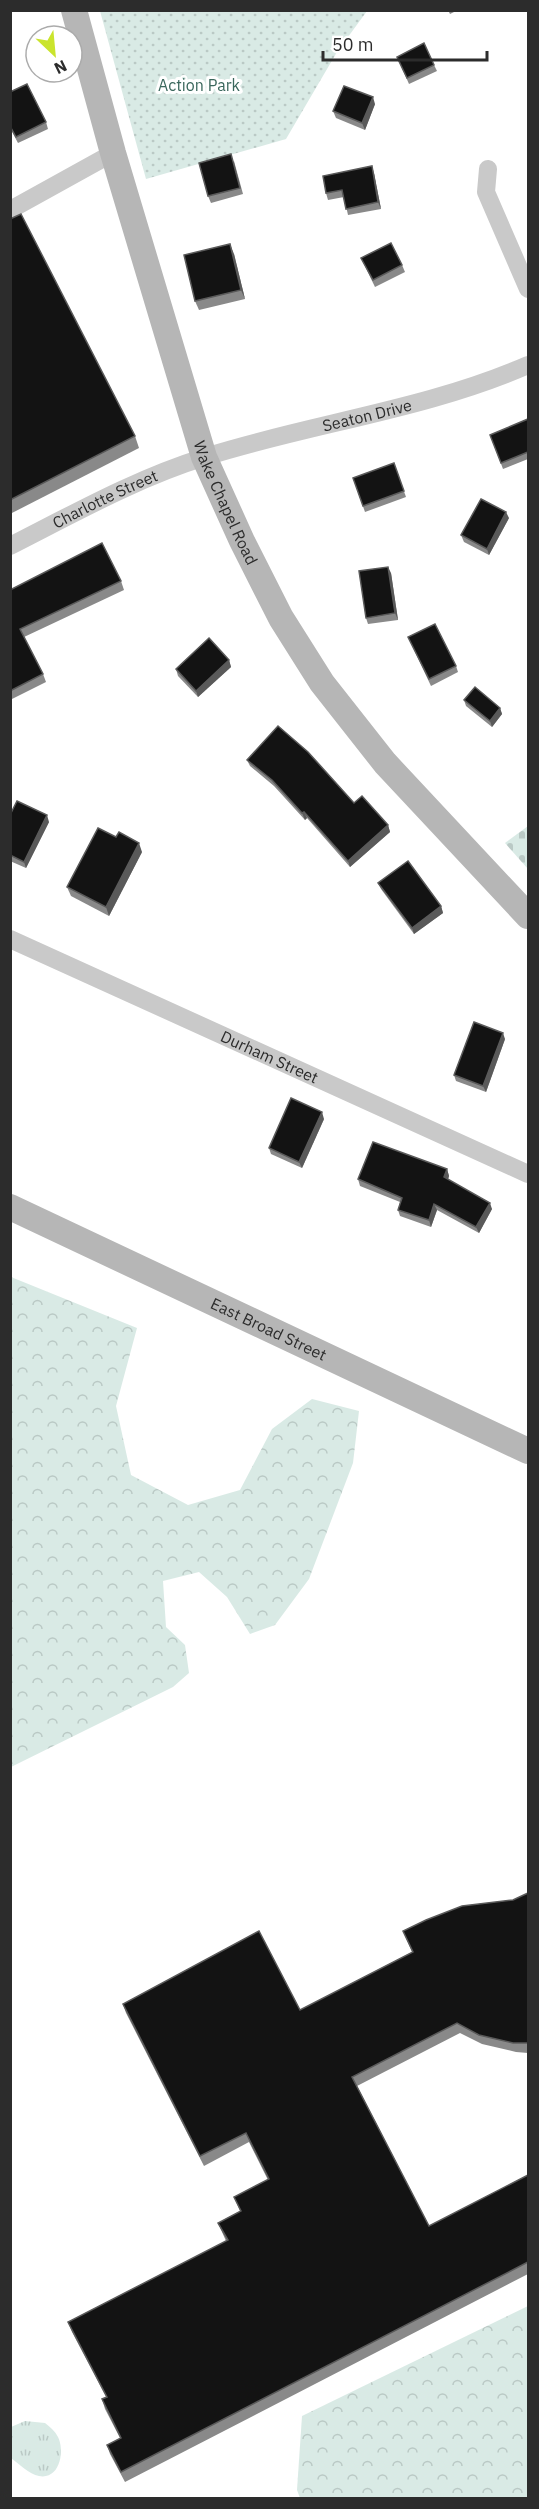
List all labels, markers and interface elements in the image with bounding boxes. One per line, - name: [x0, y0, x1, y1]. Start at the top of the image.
- north arrow: [24, 24, 84, 84]
- scale bar: [323, 24, 486, 62]
- text: 50 m: [332, 33, 374, 56]
- text: N: [51, 56, 70, 79]
- park label: Action Park: [158, 75, 241, 95]
- street label: Seaton Drive: [320, 395, 414, 436]
- street label: Wake Chapel Road: [190, 438, 262, 568]
- street label: Charlotte Street: [49, 465, 160, 533]
- street label: Durham Street: [218, 1026, 322, 1088]
- street label: East Broad Street: [208, 1293, 330, 1365]

